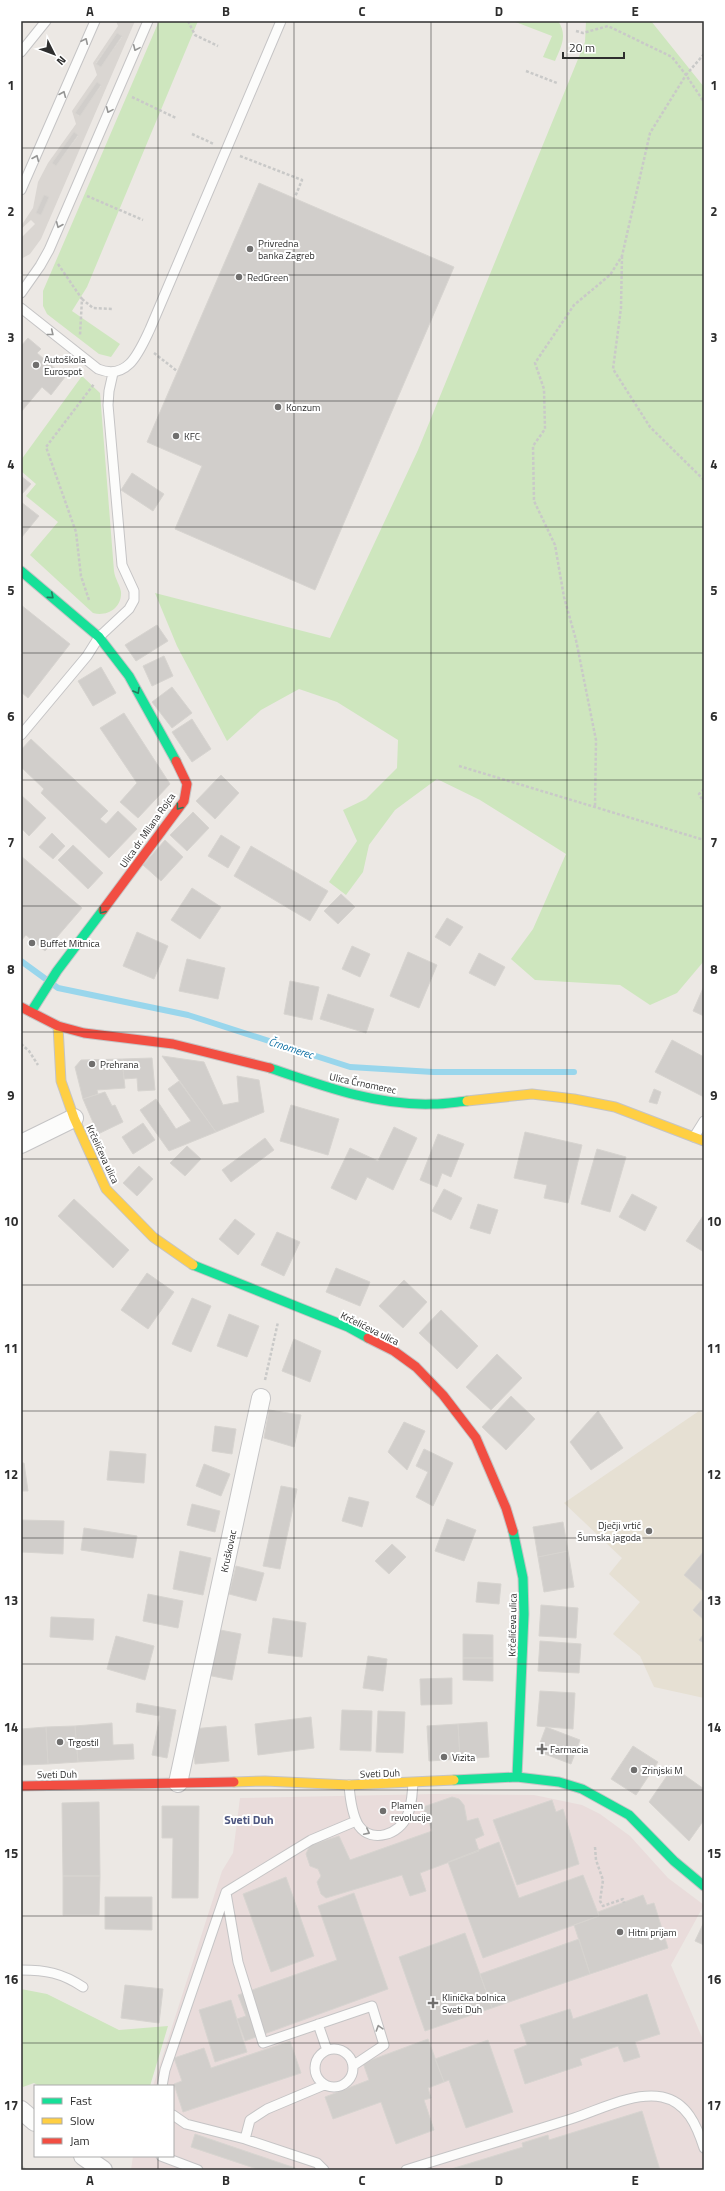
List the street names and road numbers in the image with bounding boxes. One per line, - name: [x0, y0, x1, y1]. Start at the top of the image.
- street label: Ulica dr. Milana Rojca: [116, 790, 179, 871]
- street label: Ulica Črnomerec: [328, 1069, 398, 1098]
- street label: Krčelićeva ulica: [82, 1122, 123, 1186]
- street label: Krčelićeva ulica: [338, 1308, 401, 1349]
- street label: Kruškovac: [217, 1528, 240, 1574]
- street label: Krčelićeva ulica: [504, 1593, 521, 1657]
- street label: Sveti Duh: [360, 1765, 400, 1782]
- street label: Sveti Duh: [37, 1767, 77, 1782]

